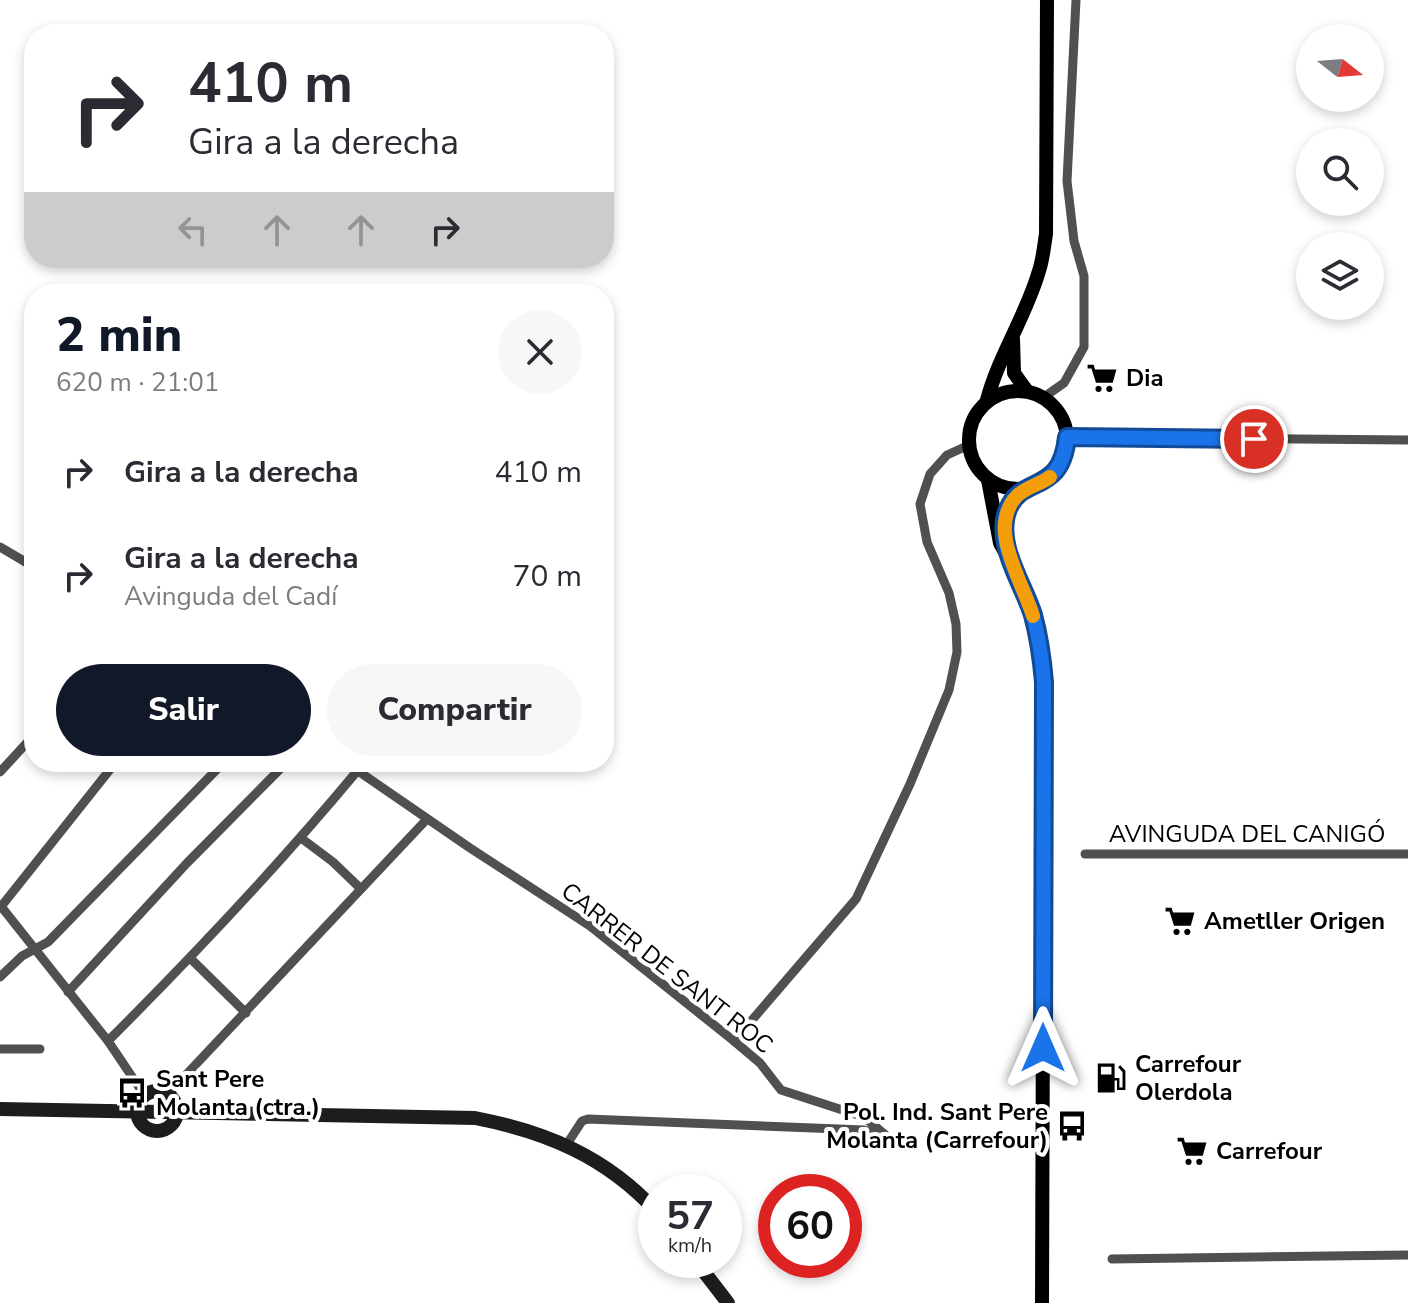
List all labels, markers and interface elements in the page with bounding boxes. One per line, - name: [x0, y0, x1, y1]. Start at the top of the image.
- north arrow: [1296, 24, 1384, 112]
- map controls: [1296, 24, 1384, 320]
- text: 410 m: [188, 45, 353, 122]
- icon: right: [56, 56, 160, 160]
- text: Gira a la derecha: [188, 118, 459, 167]
- button: search: [1296, 128, 1384, 216]
- icon: left: [171, 208, 215, 252]
- icon: ahead: [255, 208, 299, 252]
- icon: ahead: [339, 208, 383, 252]
- icon: right: [423, 208, 467, 252]
- button: layers: [1296, 232, 1384, 320]
- text: 2 min: [56, 302, 182, 368]
- button: close: [498, 310, 582, 394]
- supermarket icon: Dia: [1085, 361, 1119, 395]
- place label: Dia: [1126, 362, 1164, 394]
- text: 620 m · 21:01: [56, 365, 219, 400]
- pin: [1220, 405, 1288, 473]
- icon: arrive: [1232, 417, 1276, 461]
- icon: right: [56, 450, 100, 494]
- text: Gira a la derecha: [124, 452, 359, 493]
- text: 410 m: [495, 452, 582, 493]
- text: Gira a la derecha: [124, 538, 359, 579]
- icon: right: [56, 554, 100, 598]
- text: 70 m: [513, 556, 582, 597]
- text: Avinguda del Cadí: [124, 579, 337, 614]
- button: Salir: [56, 664, 311, 756]
- button: Compartir: [327, 664, 582, 756]
- street label: AVINGUDA DEL CANIGÓ: [1109, 818, 1385, 850]
- street label: CARRER DE SANT ROC: [554, 875, 780, 1061]
- supermarket icon: Ametller Origen: [1163, 904, 1197, 938]
- place label: Ametller Origen: [1204, 905, 1385, 937]
- position arrow: [1001, 1006, 1085, 1090]
- place label: Carrefour Olerdola: [1135, 1048, 1242, 1108]
- fuel station icon: Carrefour Olerdola: [1094, 1061, 1128, 1095]
- place label: Sant Pere Molanta (ctra.): [156, 1063, 320, 1123]
- bus stop icon: Sant Pere Molanta (ctra.): [115, 1076, 149, 1110]
- place label: Pol. Ind. Sant Pere Molanta (Carrefour): [826, 1096, 1048, 1156]
- bus stop icon: Pol. Ind. Sant Pere Molanta (Carrefour): [1055, 1109, 1089, 1143]
- supermarket icon: Carrefour: [1175, 1134, 1209, 1168]
- place label: Carrefour: [1216, 1135, 1323, 1167]
- speed limit sign: 60: [758, 1174, 862, 1278]
- text: 57: [666, 1189, 714, 1243]
- text: km/h: [668, 1232, 712, 1259]

